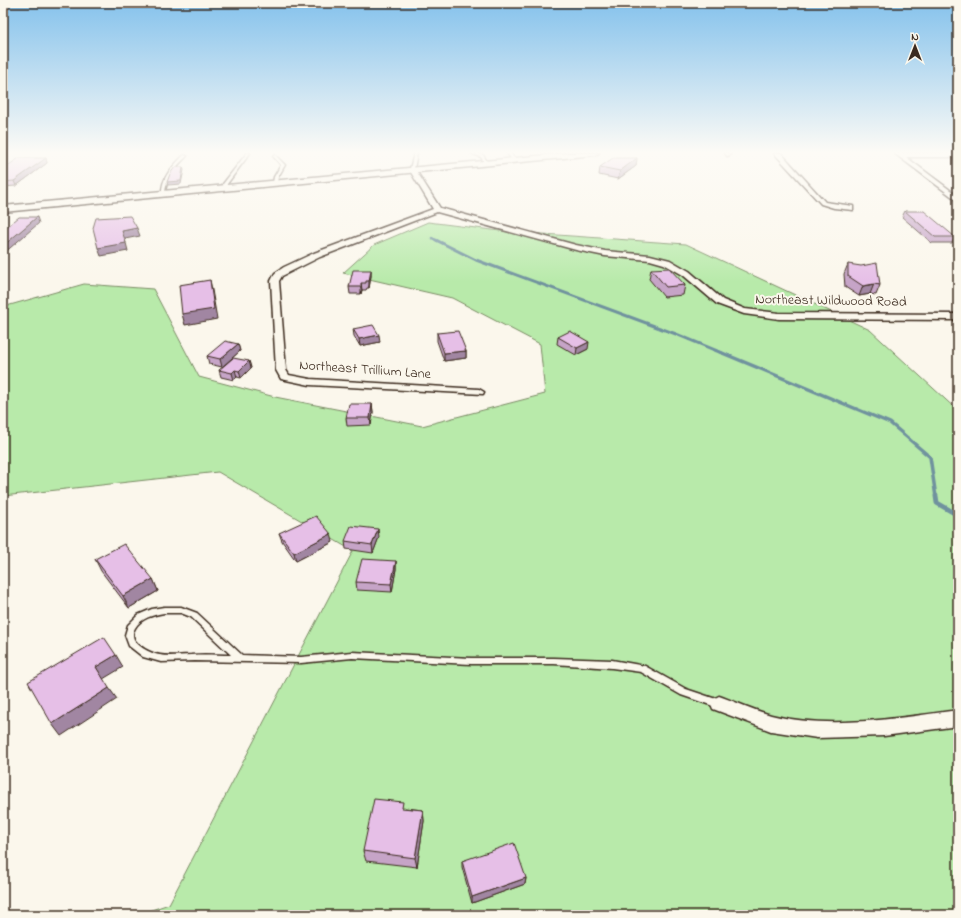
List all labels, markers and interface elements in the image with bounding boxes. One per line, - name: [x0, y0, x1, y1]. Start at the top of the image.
- north arrow: [895, 26, 935, 66]
- text: N: [911, 29, 919, 45]
- street label: Northeast Wildwood Road: [755, 289, 907, 313]
- street label: Northeast Trillium Lane: [298, 355, 432, 385]

